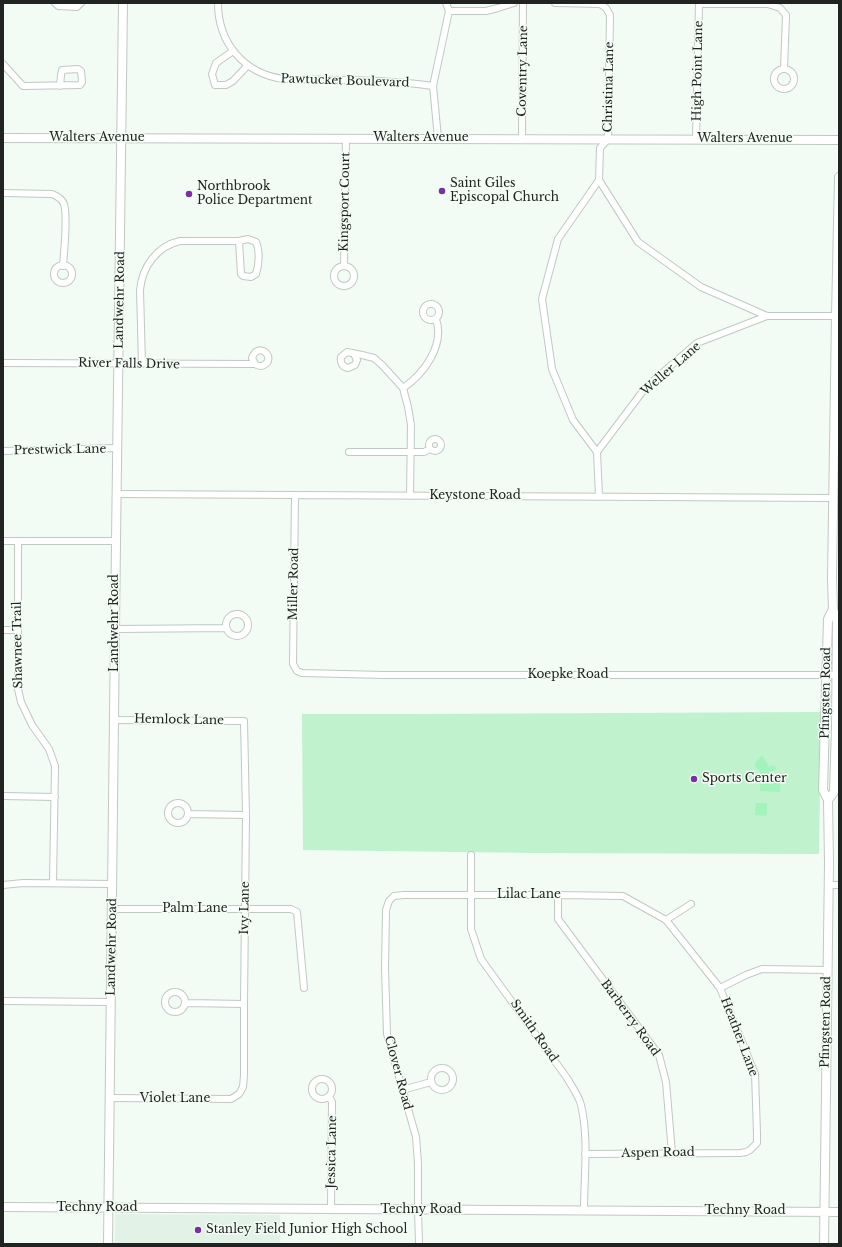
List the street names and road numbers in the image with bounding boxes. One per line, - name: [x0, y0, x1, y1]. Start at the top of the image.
- street label: High Point Lane: [690, 21, 706, 121]
- street label: Coventry Lane: [515, 25, 531, 117]
- street label: Christina Lane: [601, 42, 617, 132]
- street label: Pawtucket Boulevard: [280, 72, 410, 90]
- street label: Walters Avenue: [49, 131, 145, 145]
- street label: Walters Avenue: [373, 131, 469, 145]
- street label: Walters Avenue: [697, 132, 793, 146]
- street label: Kingsport Court: [337, 152, 353, 252]
- street label: Landwehr Road: [112, 251, 128, 349]
- street label: Weller Lane: [638, 339, 704, 399]
- street label: River Falls Drive: [78, 356, 180, 372]
- street label: Prestwick Lane: [13, 442, 107, 458]
- street label: Keystone Road: [429, 489, 521, 503]
- street label: Miller Road: [286, 547, 302, 621]
- street label: Landwehr Road: [108, 574, 122, 672]
- street label: Shawnee Trail: [10, 601, 26, 689]
- street label: Pfingsten Road: [818, 647, 834, 739]
- street label: Koepke Road: [527, 668, 609, 682]
- street label: Hemlock Lane: [134, 712, 224, 728]
- street label: Ivy Lane: [237, 881, 253, 935]
- street label: Lilac Lane: [497, 888, 561, 902]
- street label: Landwehr Road: [104, 898, 120, 996]
- street label: Palm Lane: [162, 902, 228, 916]
- street label: Pfingsten Road: [818, 976, 834, 1068]
- street label: Barberry Road: [597, 977, 663, 1059]
- street label: Heather Lane: [717, 995, 761, 1079]
- street label: Smith Road: [507, 997, 561, 1065]
- street label: Clover Road: [381, 1034, 415, 1112]
- street label: Violet Lane: [140, 1092, 210, 1106]
- street label: Jessica Lane: [324, 1115, 340, 1189]
- street label: Aspen Road: [621, 1145, 695, 1161]
- street label: Techny Road: [57, 1201, 137, 1215]
- street label: Techny Road: [381, 1203, 461, 1217]
- street label: Techny Road: [705, 1204, 785, 1218]

